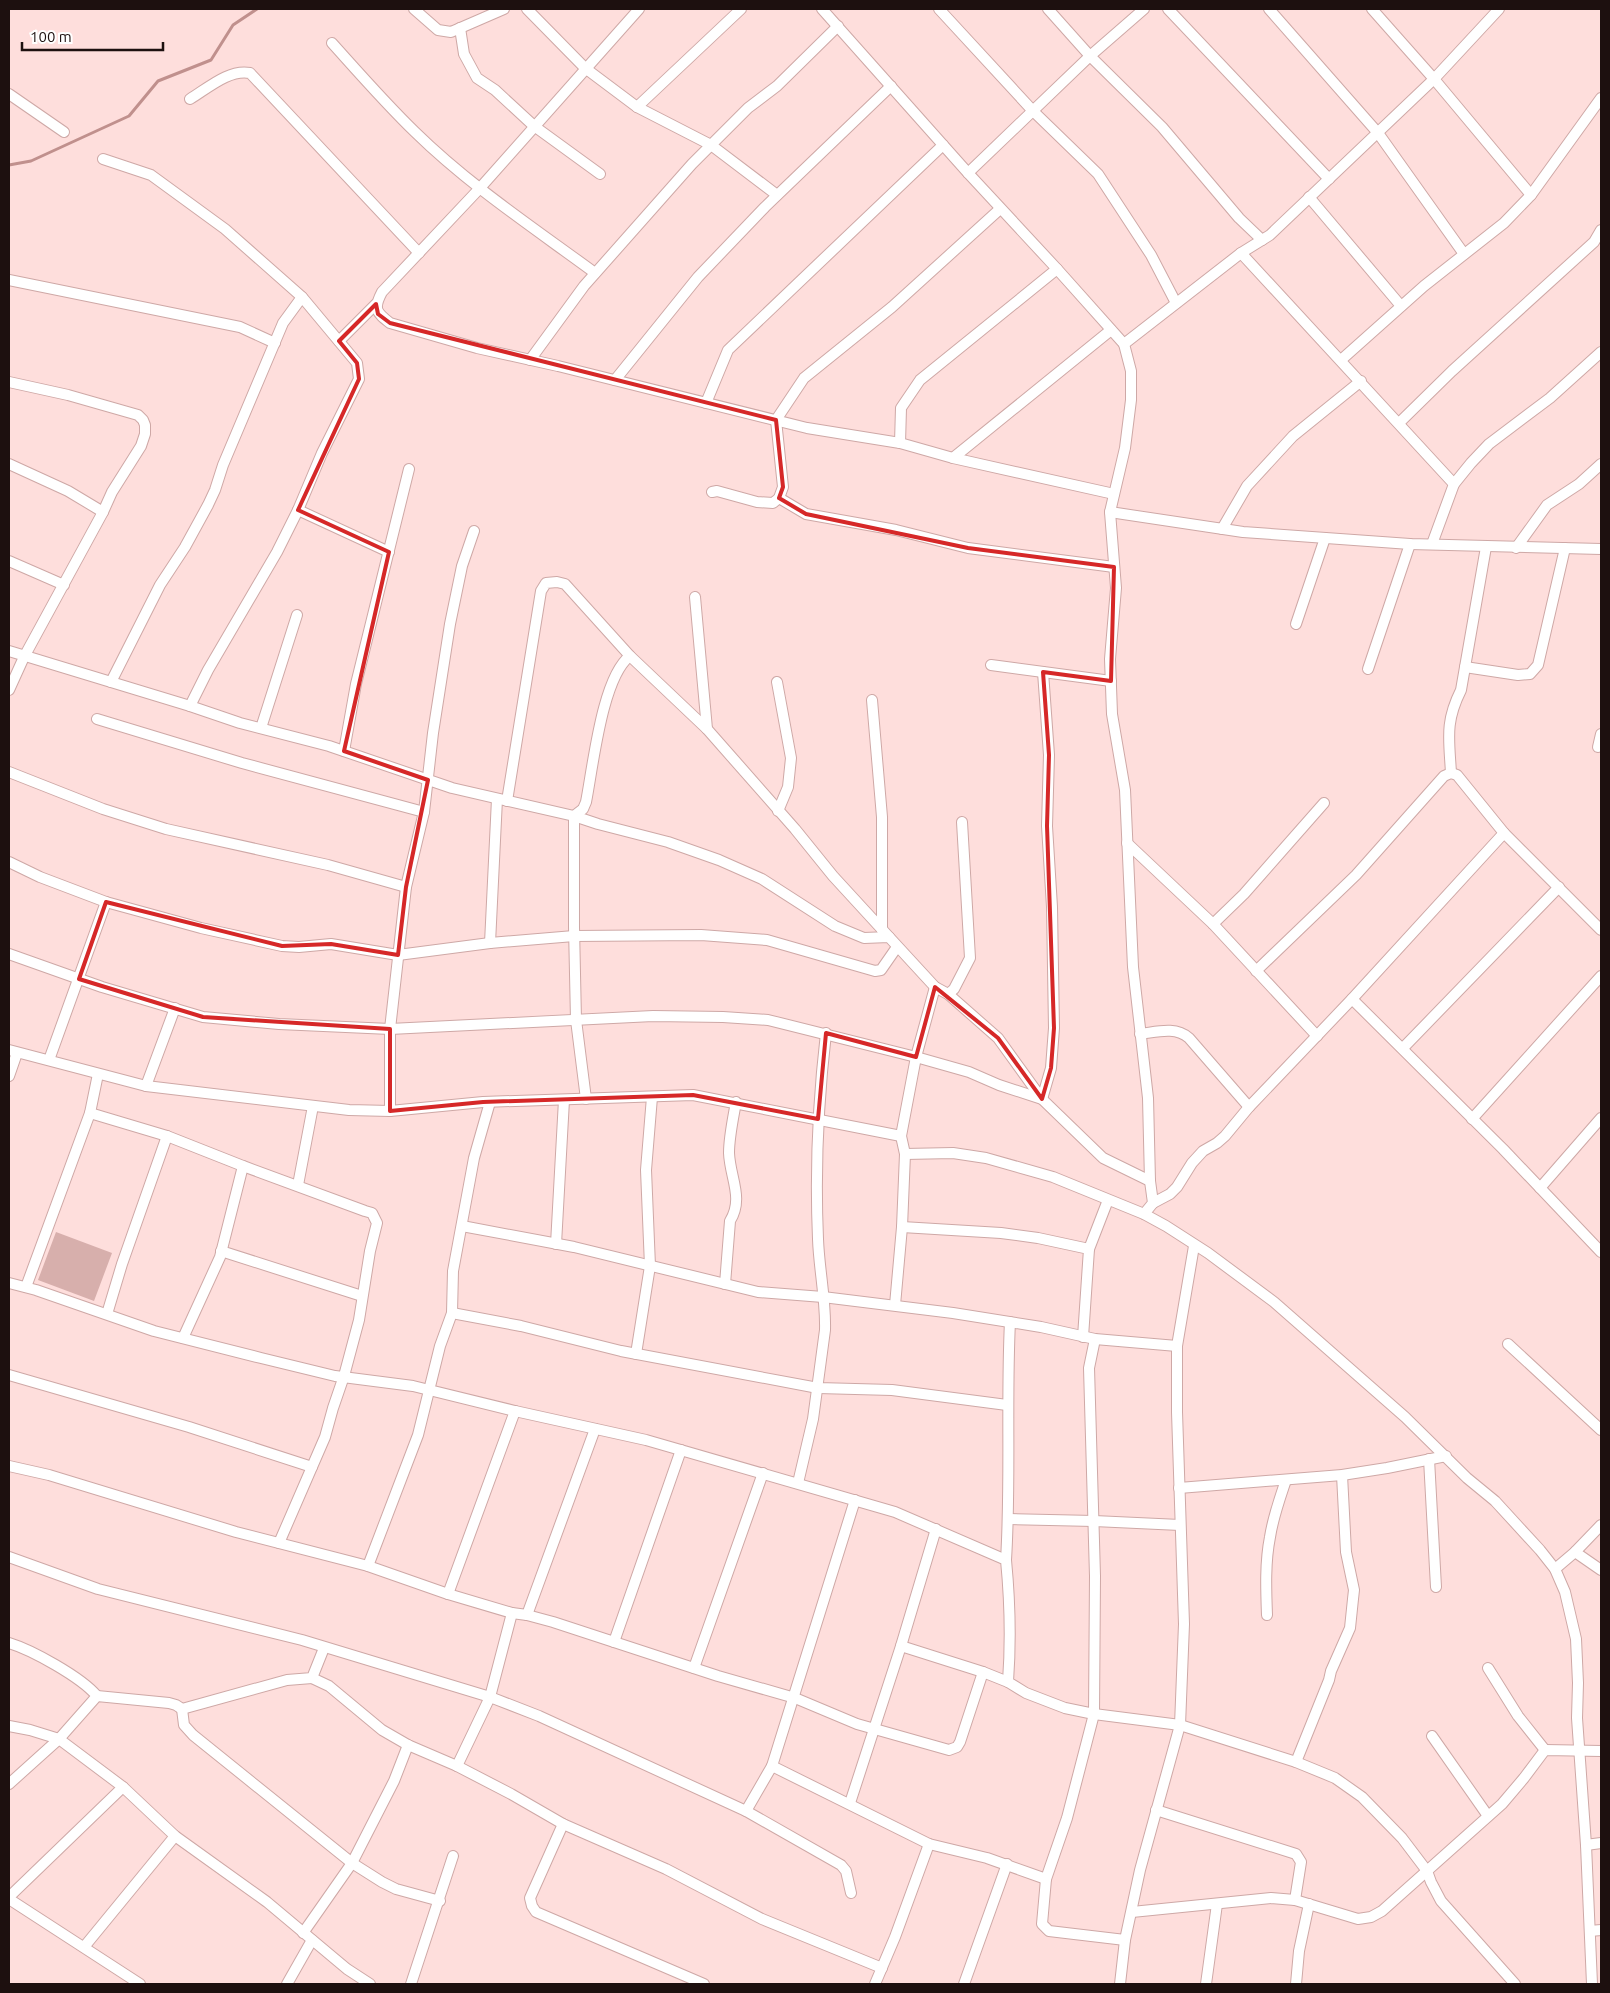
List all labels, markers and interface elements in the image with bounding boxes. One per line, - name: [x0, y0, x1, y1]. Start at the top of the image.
- scale bar: [22, 20, 164, 52]
- text: 100 m: [30, 28, 72, 45]

